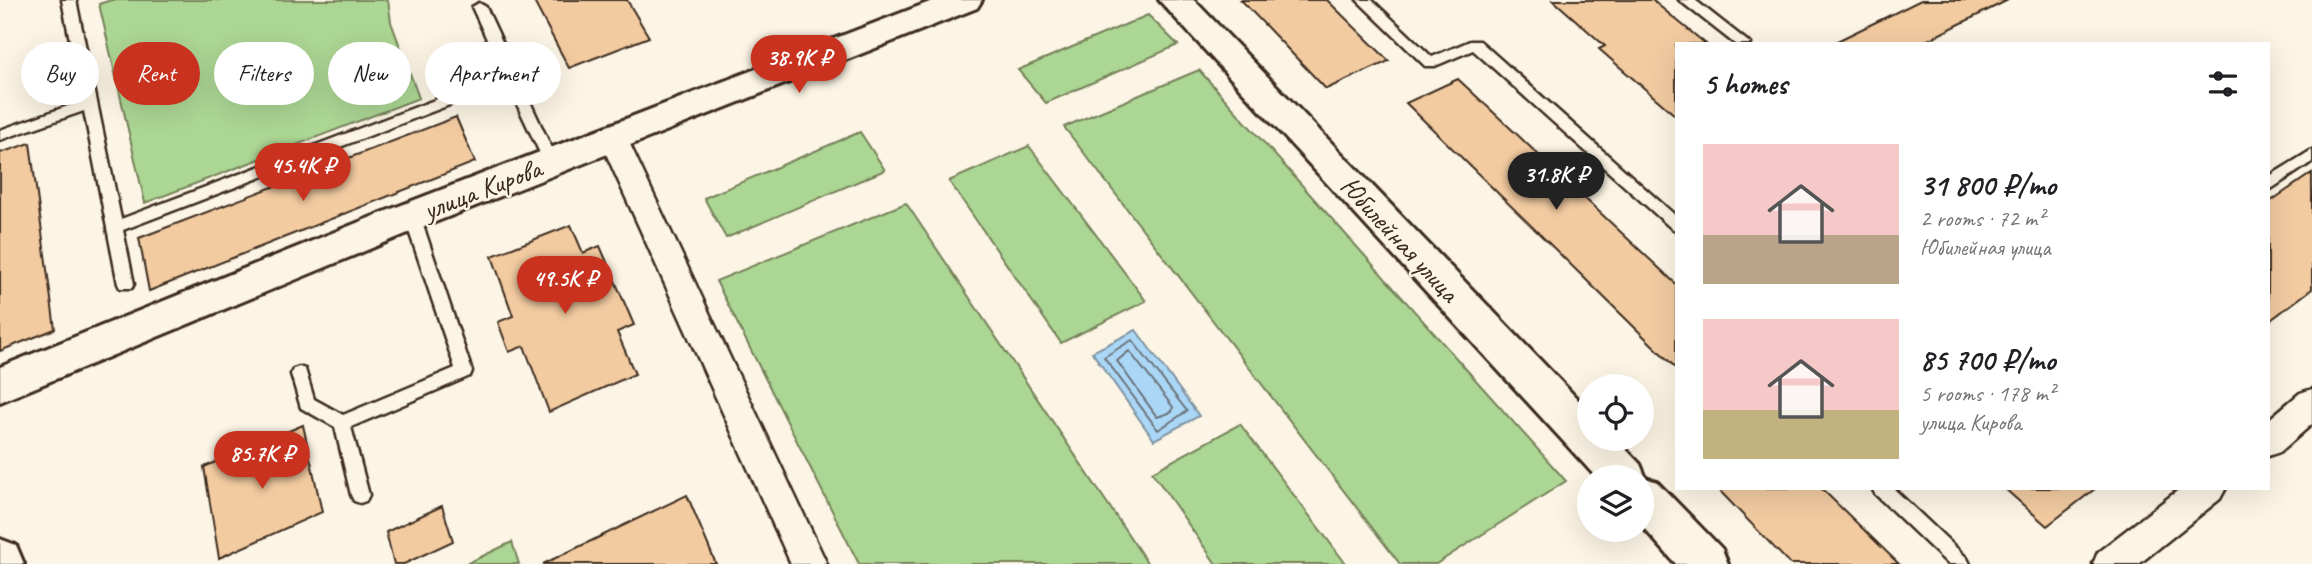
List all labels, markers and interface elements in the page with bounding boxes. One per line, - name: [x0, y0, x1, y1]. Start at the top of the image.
- pin: 38.9K ₽: [734, 36, 864, 95]
- chip: Buy: [21, 42, 99, 105]
- chip: Rent: [113, 42, 200, 105]
- chip: Filters: [214, 42, 314, 105]
- chip: New: [328, 42, 411, 105]
- chip: Apartment: [425, 42, 561, 105]
- text: 38.9K ₽: [767, 43, 831, 72]
- text: 5 homes: [1703, 65, 1787, 103]
- icon: filters: [2204, 65, 2242, 103]
- pin: 45.4K ₽: [238, 144, 368, 203]
- street label: улица Кирова: [416, 150, 548, 228]
- text: 45.4K ₽: [271, 151, 335, 180]
- pin: 31.8K ₽: [1491, 152, 1621, 212]
- text: 31.8K ₽: [1524, 160, 1588, 189]
- text: 31 800 ₽/mo: [1920, 166, 2056, 204]
- street label: Юбилейная улица: [1333, 169, 1468, 310]
- icon: home: [1759, 172, 1843, 256]
- text: 2 rooms · 72 m²: [1920, 204, 2044, 233]
- text: Юбилейная улица: [1920, 233, 2051, 262]
- pin: 49.5K ₽: [500, 256, 630, 316]
- text: 49.5K ₽: [533, 264, 597, 293]
- text: 85 700 ₽/mo: [1920, 341, 2055, 379]
- icon: home: [1759, 347, 1843, 431]
- map controls: [1577, 374, 1654, 542]
- button: locate: [1577, 374, 1654, 451]
- text: 5 rooms · 178 m²: [1920, 379, 2055, 408]
- text: улица Кирова: [1920, 408, 2022, 437]
- pin: 85.7K ₽: [197, 432, 327, 491]
- text: 85.7K ₽: [230, 439, 294, 468]
- button: layers: [1577, 465, 1654, 542]

